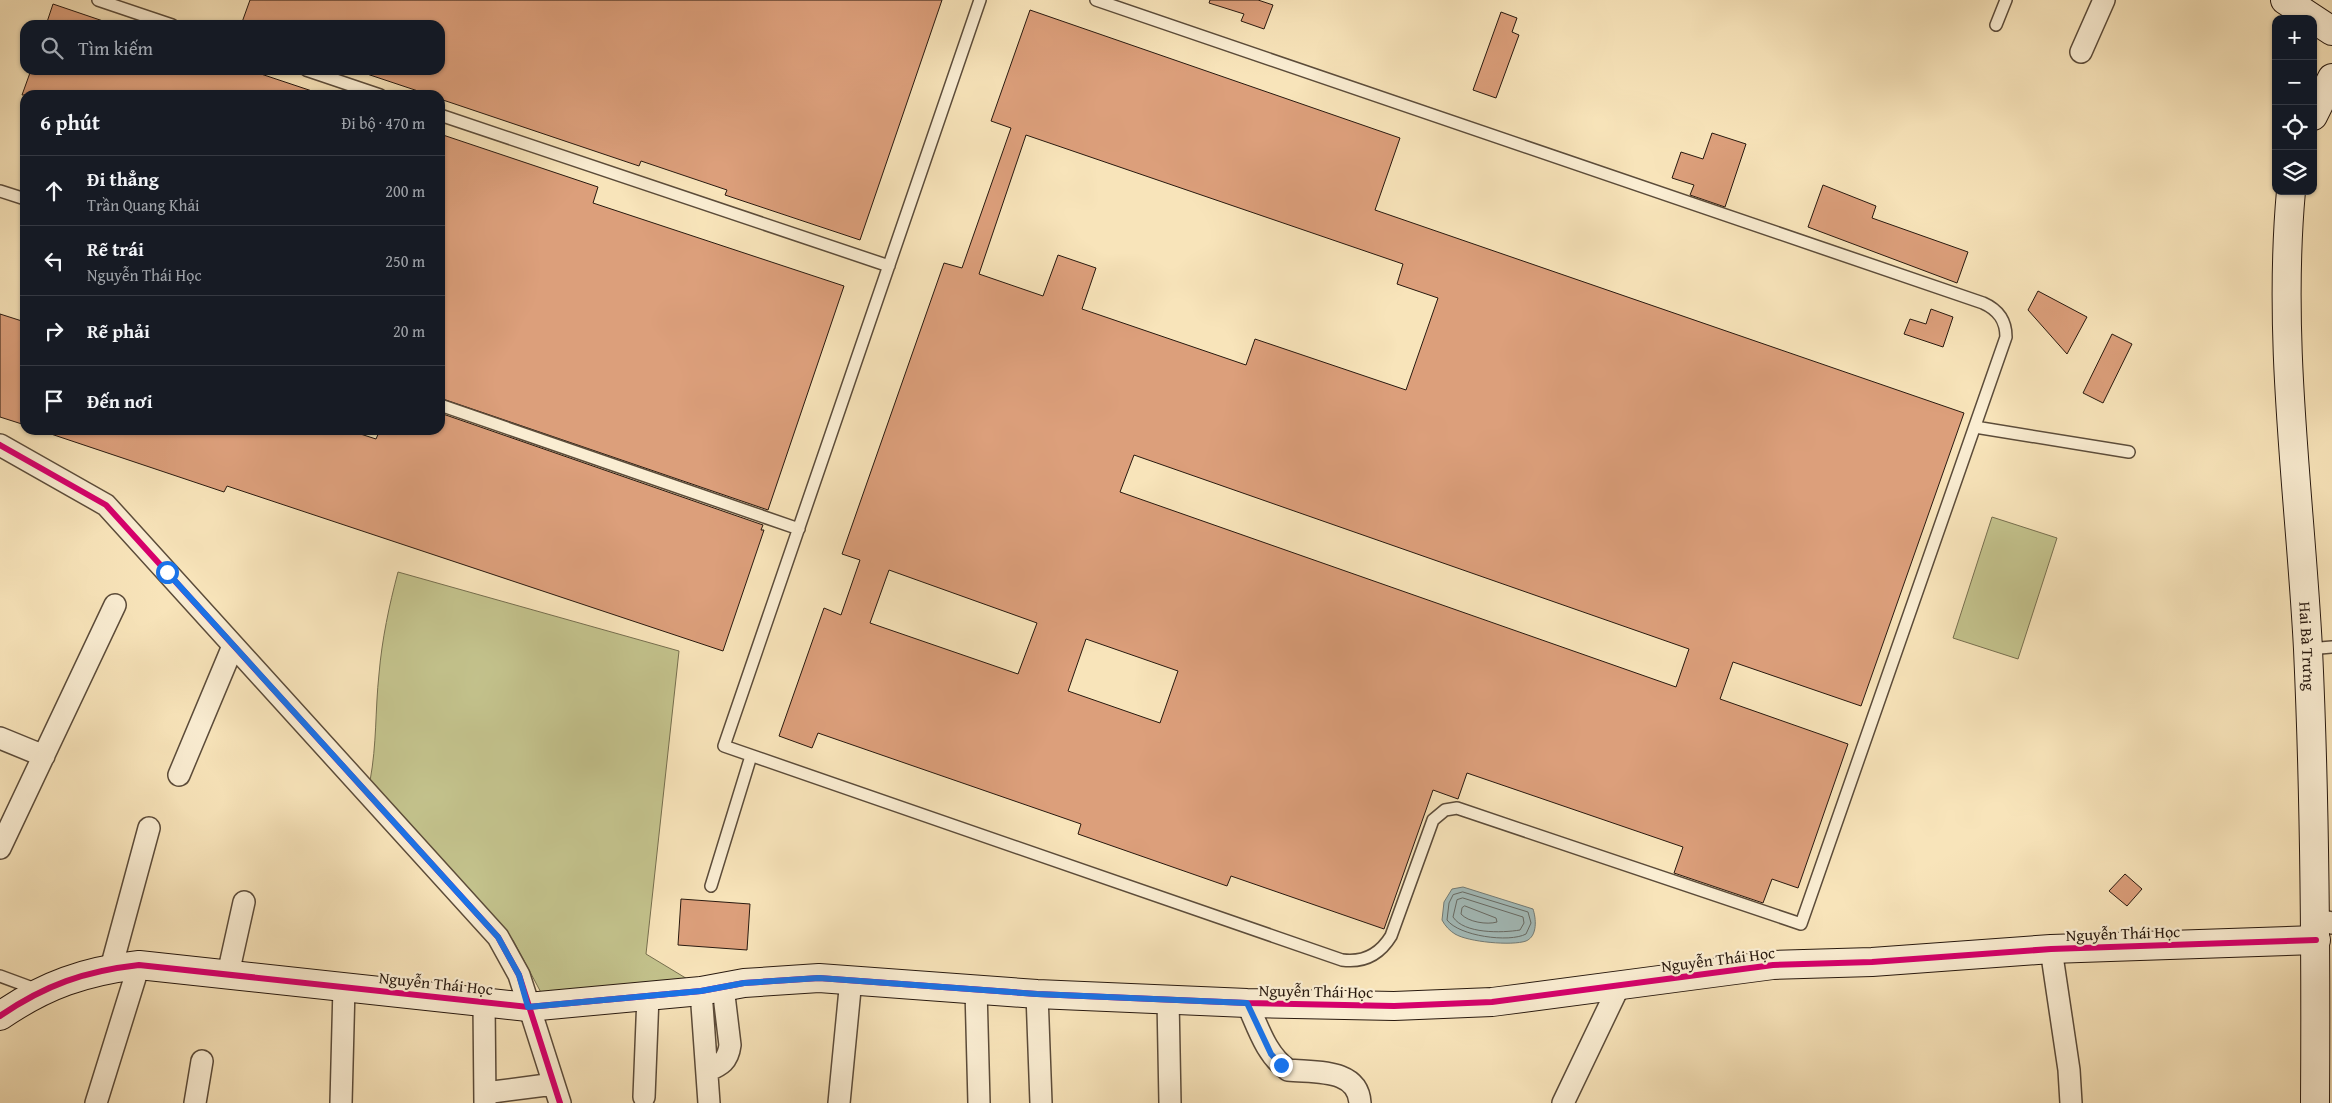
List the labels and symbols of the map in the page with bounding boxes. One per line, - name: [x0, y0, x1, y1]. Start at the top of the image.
- route start: [156, 561, 179, 584]
- street label: Hai Bà Trưng: [2293, 601, 2322, 691]
- street label: Nguyễn Thái Học: [2065, 919, 2181, 947]
- street label: Nguyễn Thái Học: [1660, 940, 1776, 978]
- street label: Nguyễn Thái Học: [378, 965, 494, 1001]
- street label: Nguyễn Thái Học: [1259, 978, 1373, 1004]
- route end: [1270, 1054, 1293, 1077]

